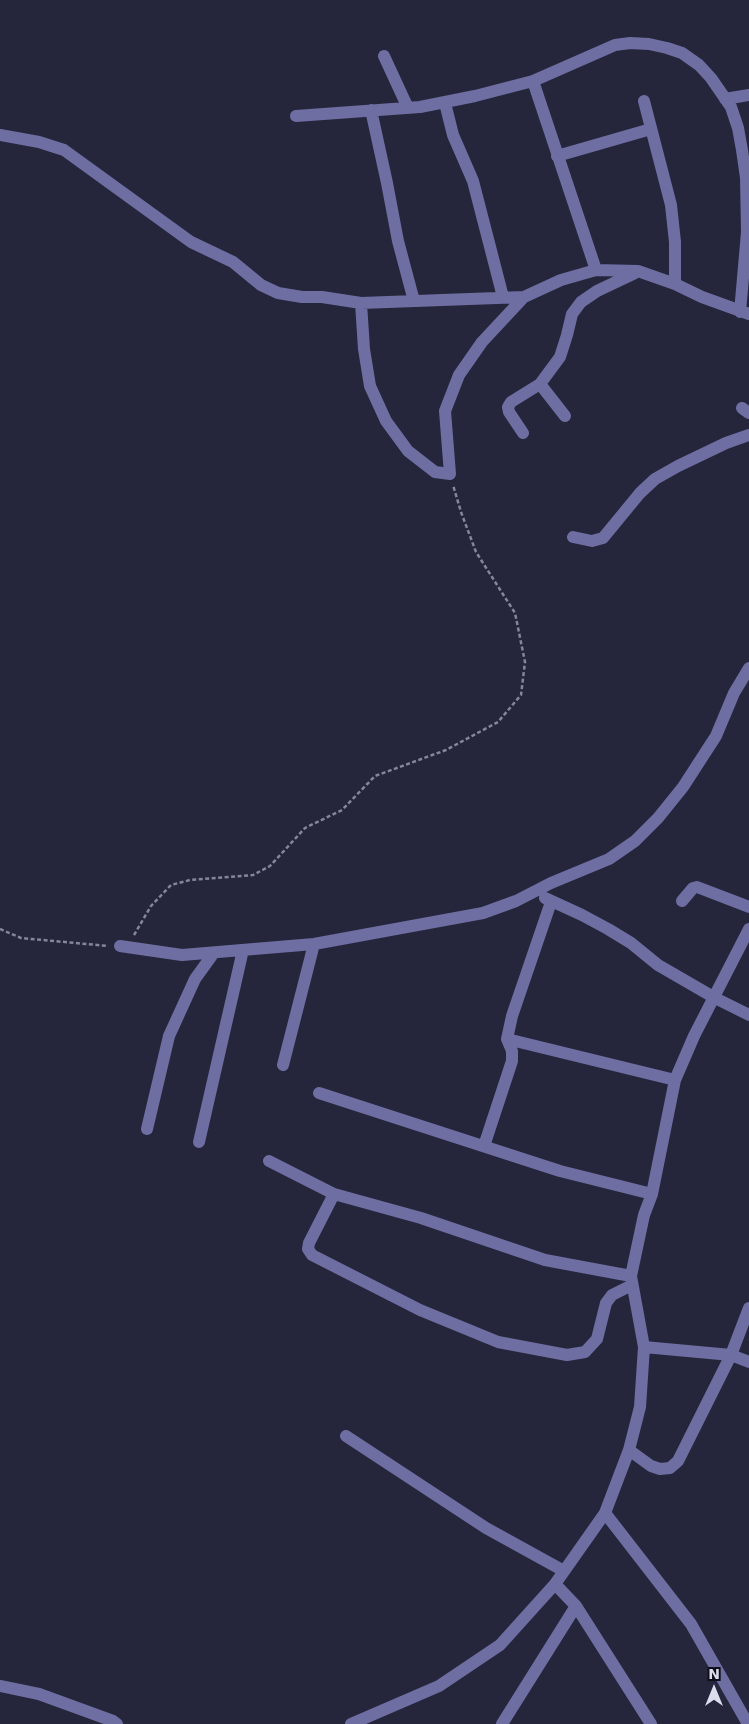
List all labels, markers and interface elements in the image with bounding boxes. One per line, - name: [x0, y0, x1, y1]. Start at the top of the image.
- north arrow: [689, 1664, 739, 1714]
- text: N: [708, 1666, 720, 1682]

